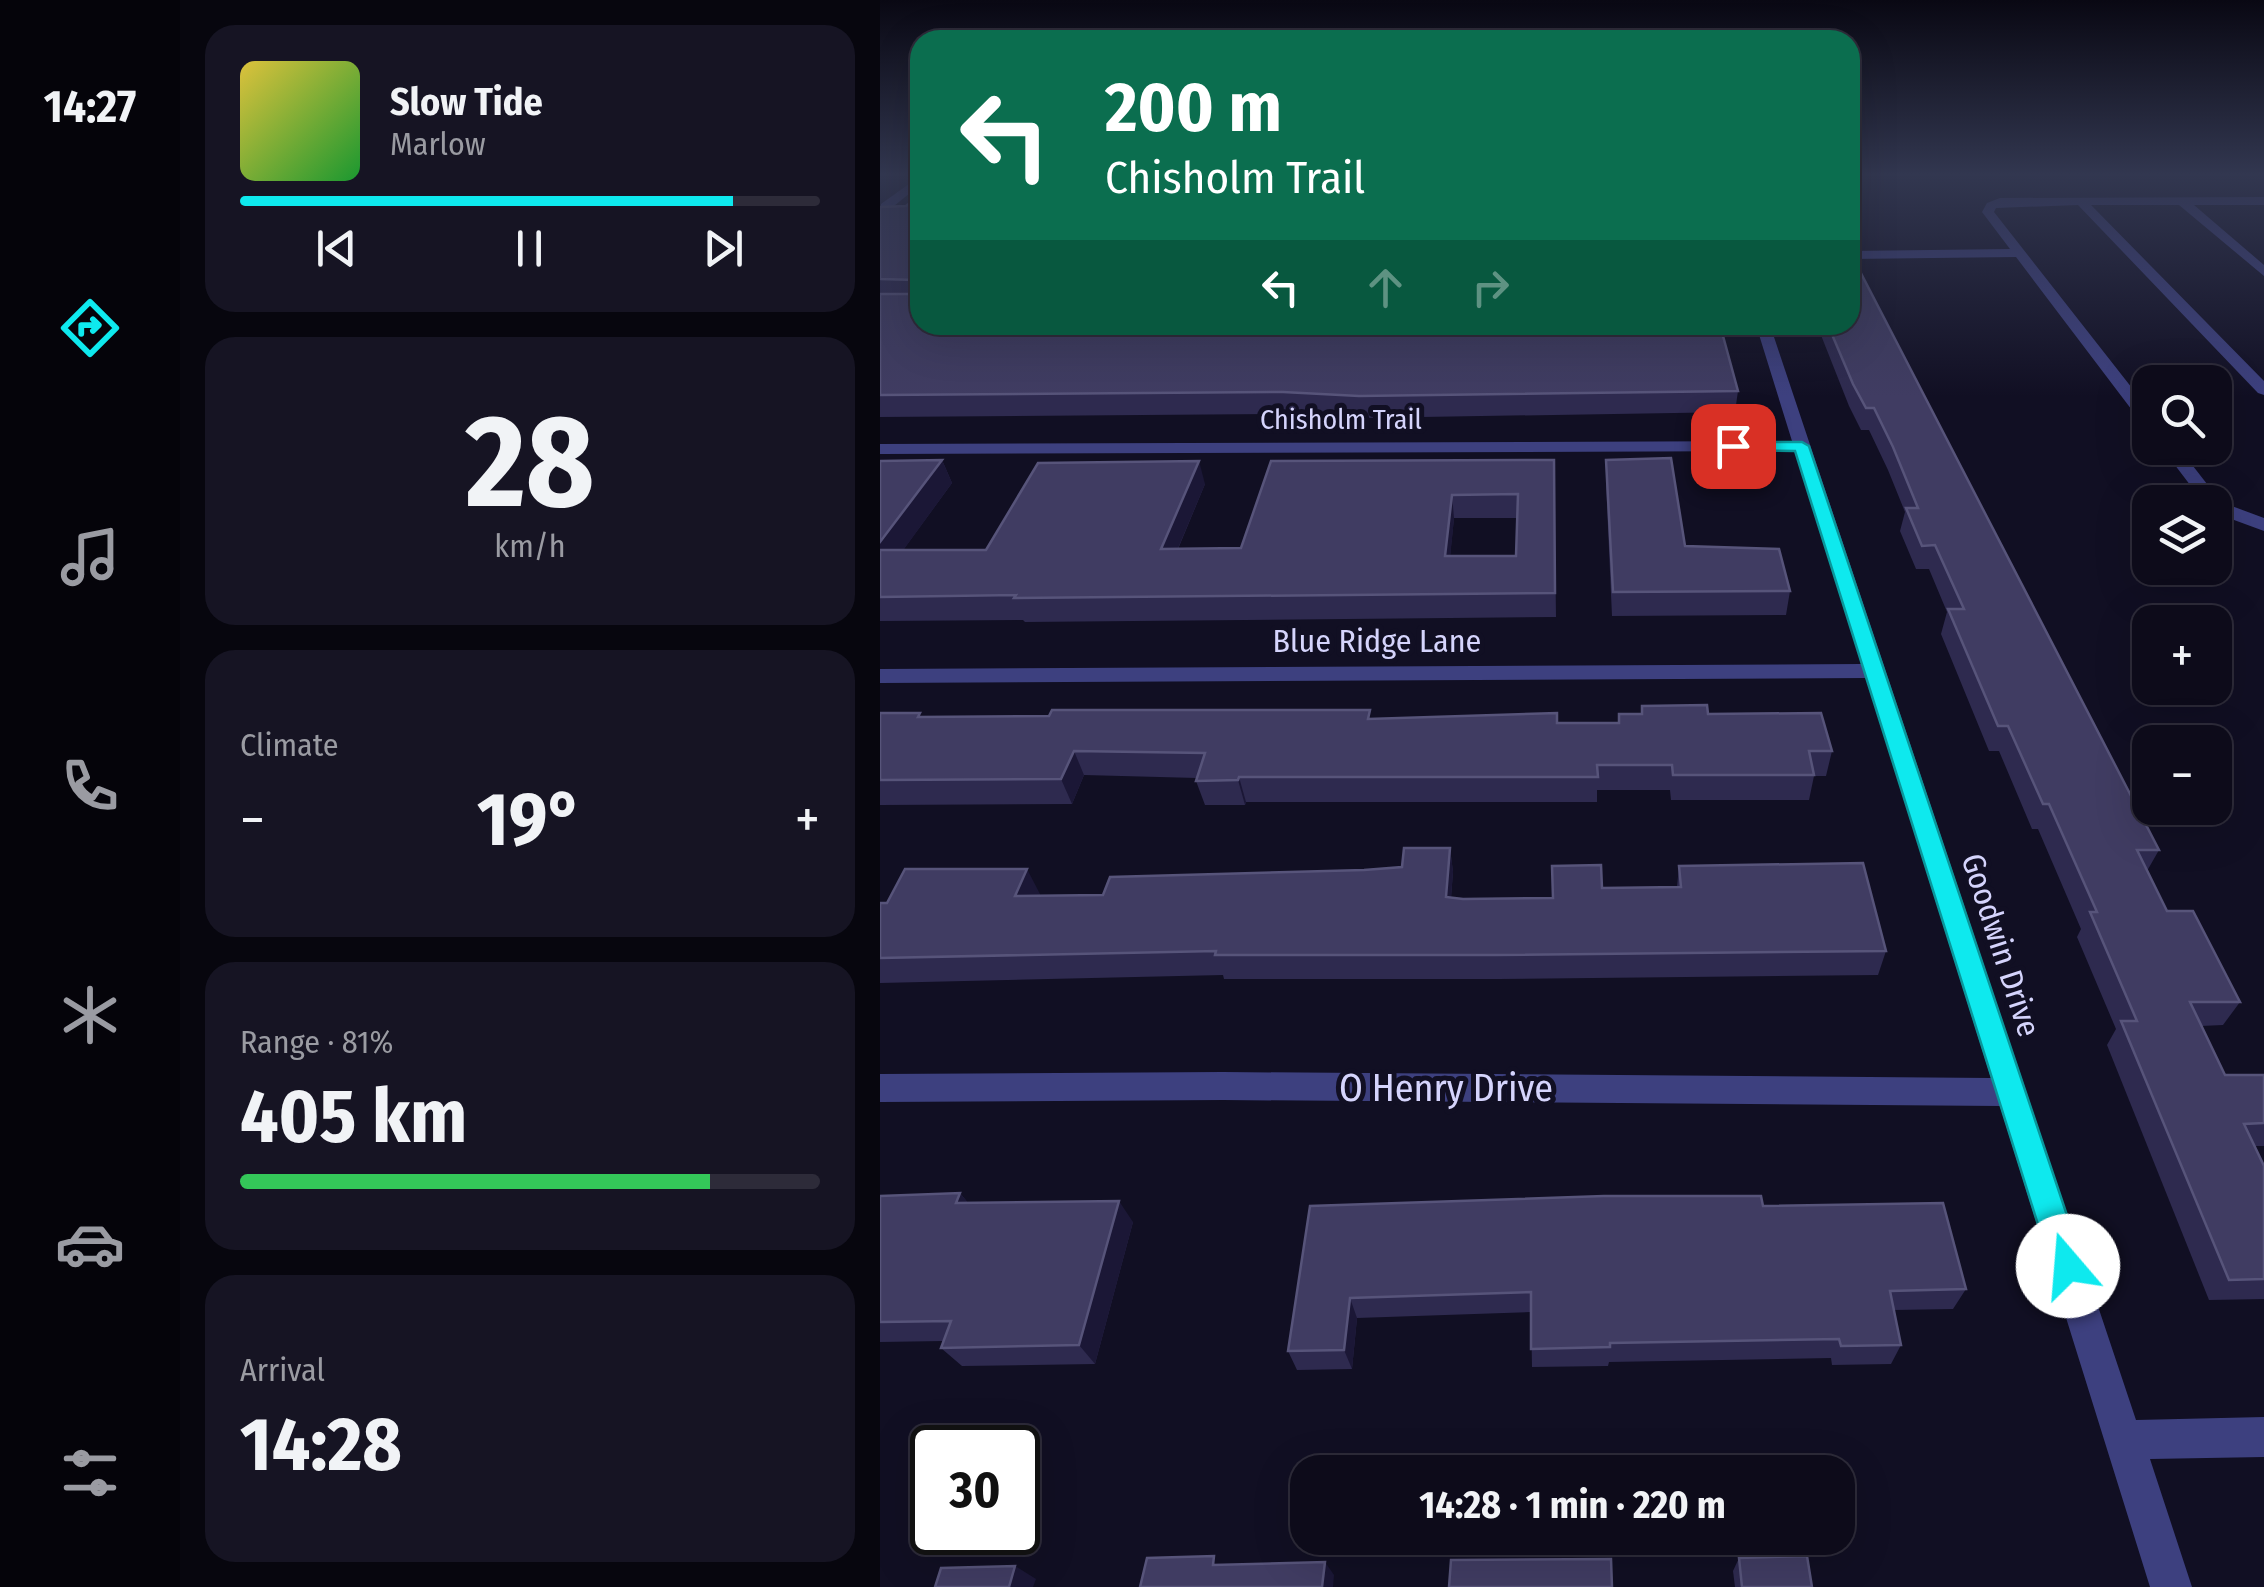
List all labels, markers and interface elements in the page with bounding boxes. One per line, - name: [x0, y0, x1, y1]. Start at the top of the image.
- text: 200 m: [1105, 66, 1282, 150]
- icon: left: [940, 70, 1070, 200]
- text: Slow Tide: [390, 79, 543, 125]
- text: 14:27: [44, 80, 136, 134]
- text: Marlow: [390, 125, 486, 163]
- text: Chisholm Trail: [1105, 151, 1365, 205]
- icon: previous: [309, 221, 364, 276]
- icon: pause: [502, 221, 557, 276]
- icon: next: [696, 221, 751, 276]
- icon: left: [1253, 260, 1308, 315]
- icon: ahead: [1358, 260, 1413, 315]
- icon: right: [1463, 260, 1518, 315]
- icon: directions: [55, 293, 125, 363]
- map controls: [2132, 365, 2232, 825]
- button: search: [2132, 365, 2232, 465]
- text: 28: [466, 384, 594, 540]
- street label: Chisholm Trail: [1260, 403, 1422, 436]
- pin: [1691, 404, 1776, 489]
- icon: arrive: [1706, 419, 1761, 474]
- button: layers: [2132, 485, 2232, 585]
- icon: music: [55, 522, 125, 592]
- text: km/h: [494, 527, 566, 565]
- button: +: [2132, 605, 2232, 705]
- street label: Blue Ridge Lane: [1273, 622, 1481, 660]
- button: −: [2132, 725, 2232, 825]
- text: Climate: [240, 726, 339, 764]
- icon: phone: [55, 751, 125, 821]
- text: 19°: [477, 775, 583, 865]
- text: −: [240, 787, 265, 853]
- text: +: [795, 787, 820, 853]
- street label: Goodwin Drive: [1954, 849, 2048, 1041]
- icon: climate: [55, 980, 125, 1050]
- text: Range · 81%: [240, 1023, 393, 1061]
- street label: O Henry Drive: [1339, 1065, 1553, 1111]
- text: 405 km: [240, 1072, 467, 1162]
- icon: car: [55, 1209, 125, 1279]
- position arrow: [2016, 1214, 2120, 1318]
- text: Arrival: [240, 1351, 325, 1389]
- text: 14:28: [240, 1400, 402, 1490]
- speed limit sign: 30: [910, 1425, 1040, 1555]
- icon: filters: [55, 1438, 125, 1508]
- text: 14:28 · 1 min · 220 m: [1419, 1482, 1726, 1528]

